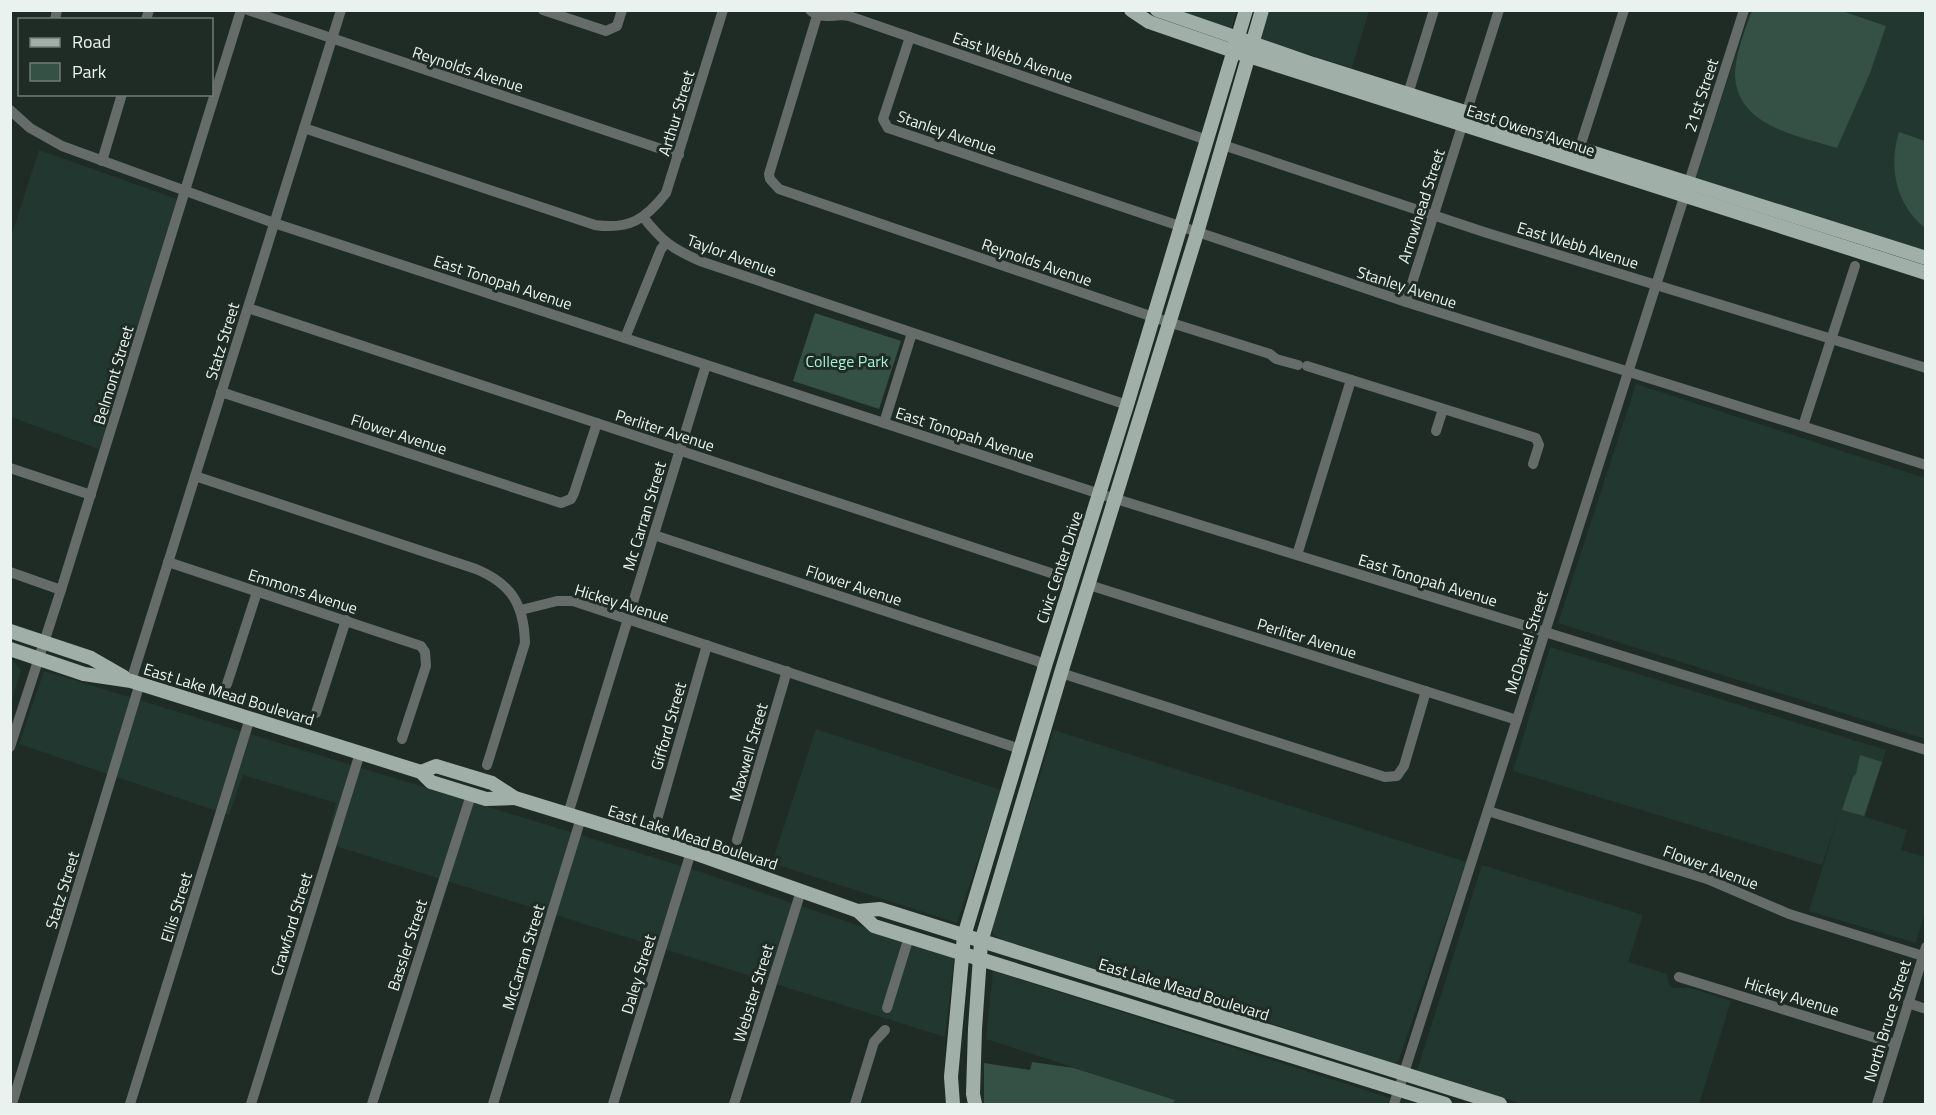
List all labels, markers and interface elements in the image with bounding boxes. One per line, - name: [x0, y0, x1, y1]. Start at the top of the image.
- legend: [18, 18, 213, 96]
- street label: East Webb Avenue: [950, 25, 1076, 89]
- text: Road: [72, 28, 111, 55]
- street label: Reynolds Avenue: [409, 40, 527, 98]
- street label: 21st Street: [1678, 55, 1724, 135]
- text: Park: [72, 58, 107, 85]
- street label: Arthur Street: [652, 67, 700, 159]
- street label: East Owens Avenue: [1464, 98, 1598, 162]
- street label: Stanley Avenue: [894, 104, 1000, 160]
- street label: Arrowhead Street: [1391, 145, 1451, 266]
- street label: East Webb Avenue: [1514, 215, 1642, 275]
- street label: Taylor Avenue: [684, 228, 780, 282]
- street label: Reynolds Avenue: [978, 232, 1096, 292]
- street label: East Tonopah Avenue: [431, 248, 575, 316]
- street label: Stanley Avenue: [1354, 260, 1460, 314]
- street label: Statz Street: [199, 299, 245, 383]
- street label: Belmont Street: [87, 322, 140, 427]
- park label: College Park: [806, 349, 889, 373]
- street label: East Tonopah Avenue: [893, 400, 1037, 468]
- street label: Perliter Avenue: [612, 403, 718, 457]
- street label: Flower Avenue: [348, 407, 450, 461]
- street label: Mc Carran Street: [616, 458, 672, 574]
- street label: Civic Center Drive: [1030, 508, 1088, 626]
- street label: East Tonopah Avenue: [1355, 547, 1501, 613]
- street label: Flower Avenue: [803, 558, 905, 612]
- street label: Emmons Avenue: [245, 562, 361, 620]
- street label: Hickey Avenue: [572, 577, 672, 629]
- street label: McDaniel Street: [1498, 587, 1554, 697]
- street label: Perliter Avenue: [1254, 611, 1360, 665]
- street label: East Lake Mead Boulevard: [141, 657, 317, 731]
- street label: Gifford Street: [644, 679, 692, 773]
- street label: Maxwell Street: [723, 700, 774, 804]
- street label: East Lake Mead Boulevard: [605, 798, 781, 876]
- street label: Flower Avenue: [1660, 839, 1762, 895]
- street label: Statz Street: [39, 848, 85, 932]
- street label: Ellis Street: [154, 869, 198, 945]
- street label: Crawford Street: [264, 869, 318, 978]
- street label: Bassler Street: [381, 896, 433, 994]
- street label: McCarran Street: [496, 901, 551, 1013]
- street label: Daley Street: [614, 931, 662, 1017]
- street label: Webster Street: [727, 940, 779, 1045]
- street label: East Lake Mead Boulevard: [1096, 952, 1272, 1026]
- street label: North Bruce Street: [1857, 957, 1917, 1085]
- street label: Hickey Avenue: [1742, 970, 1842, 1022]

